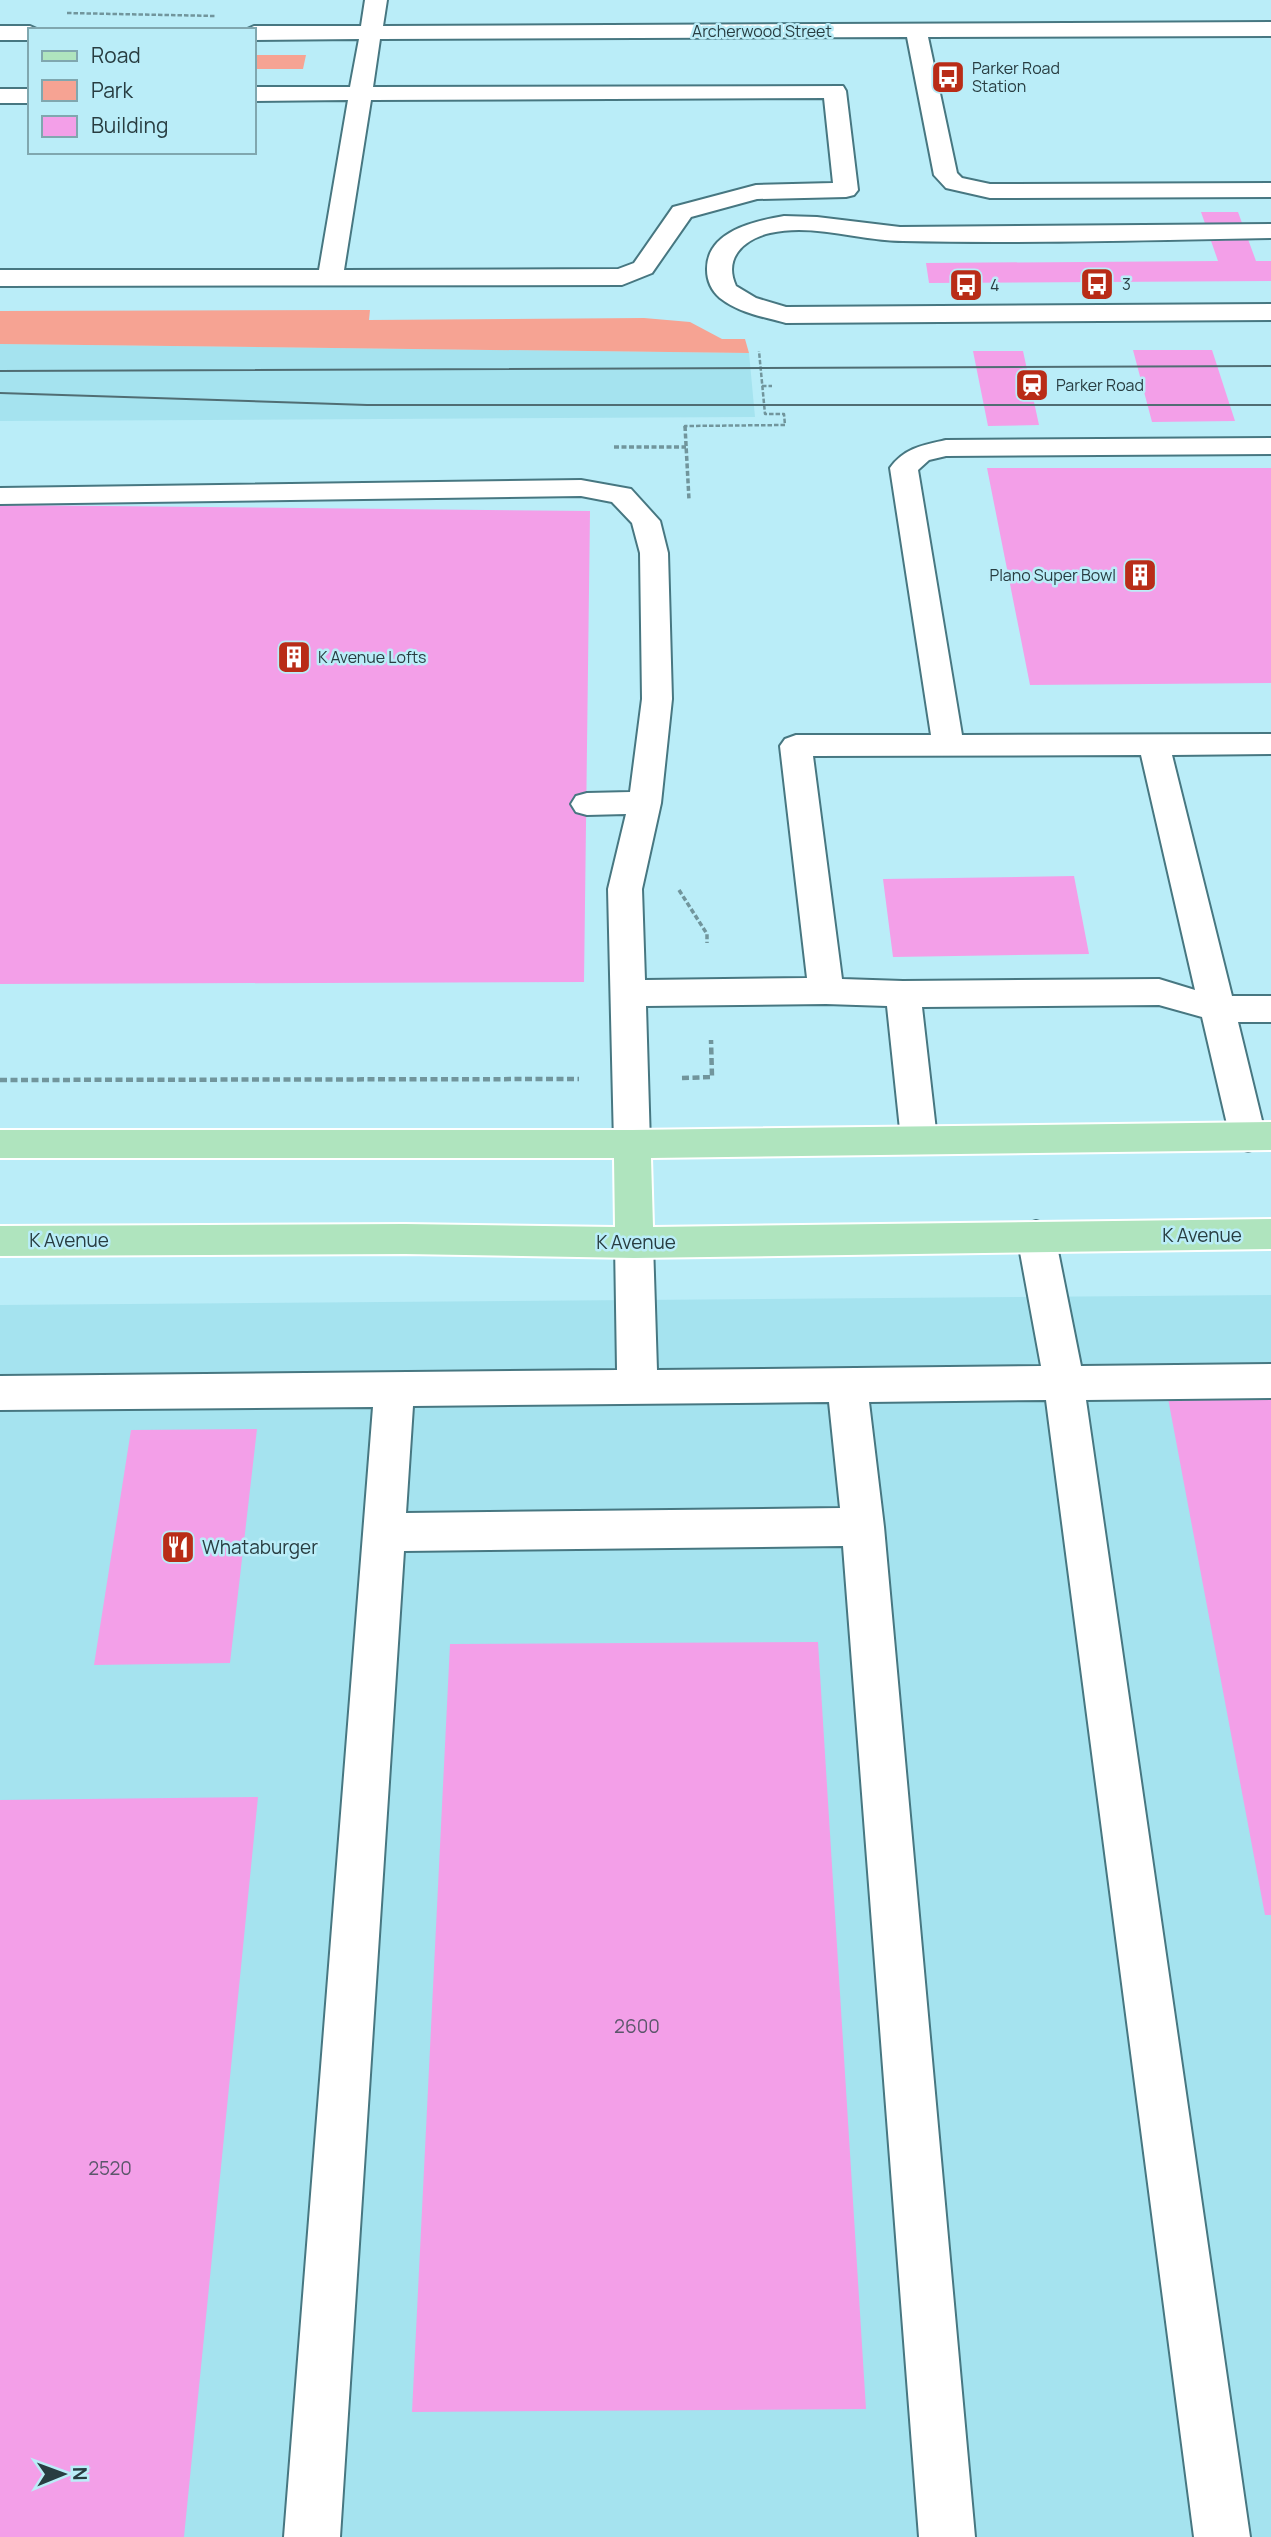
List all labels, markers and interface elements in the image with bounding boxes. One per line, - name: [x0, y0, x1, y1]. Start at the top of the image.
- street label: Archerwood Street: [692, 20, 832, 42]
- legend: [28, 28, 256, 154]
- text: Road: [91, 41, 141, 69]
- place label: Parker Road Station: [972, 57, 1060, 97]
- bus stop icon: Parker Road Station: [929, 58, 967, 96]
- text: Park: [91, 76, 133, 104]
- text: Building: [91, 111, 168, 139]
- bus stop icon: 3: [1078, 265, 1116, 303]
- bus stop icon: 4: [947, 266, 985, 304]
- place label: 3: [1122, 273, 1131, 295]
- place label: 4: [990, 274, 999, 296]
- station icon: Parker Road: [1013, 366, 1051, 404]
- place label: Parker Road: [1056, 374, 1144, 396]
- building icon: Plano Super Bowl: [1121, 556, 1159, 594]
- place label: Plano Super Bowl: [989, 564, 1116, 586]
- building icon: K Avenue Lofts: [275, 638, 313, 676]
- place label: K Avenue Lofts: [318, 646, 426, 668]
- street label: K Avenue: [1162, 1222, 1242, 1248]
- street label: K Avenue: [29, 1227, 109, 1253]
- street label: K Avenue: [596, 1229, 676, 1255]
- restaurant icon: Whataburger: [159, 1528, 197, 1566]
- place label: Whataburger: [202, 1534, 318, 1560]
- house number: 2600: [614, 2013, 660, 2039]
- house number: 2520: [88, 2155, 132, 2181]
- north arrow: [28, 2439, 98, 2509]
- text: N: [67, 2467, 93, 2481]

